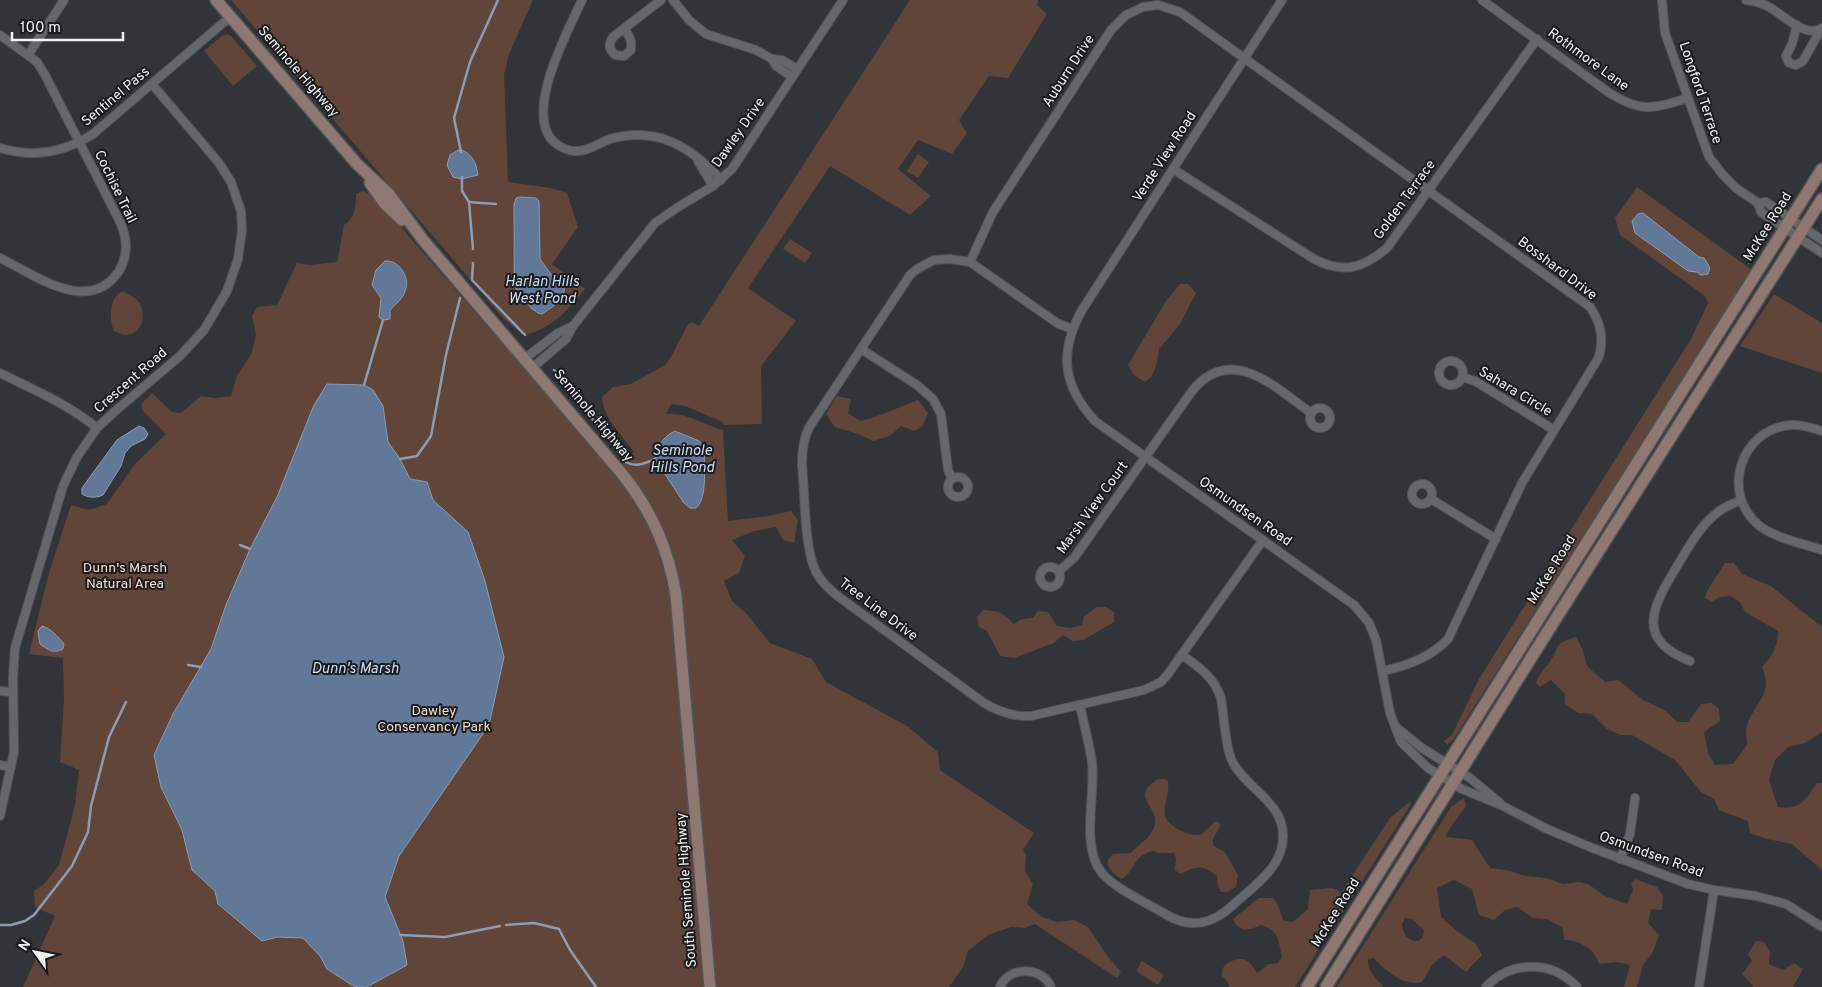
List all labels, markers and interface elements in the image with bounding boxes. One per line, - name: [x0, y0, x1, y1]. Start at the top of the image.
- scale bar: [12, 10, 124, 42]
- text: 100 m: [20, 19, 61, 38]
- street label: Seminole Highway: [254, 23, 342, 121]
- street label: Rothmore Lane: [1544, 25, 1632, 95]
- street label: Auburn Drive: [1039, 32, 1099, 110]
- street label: Longford Terrace: [1675, 40, 1725, 146]
- street label: Sentinel Pass: [78, 64, 154, 130]
- street label: Dawley Drive: [709, 95, 769, 171]
- street label: Verde View Road: [1129, 109, 1201, 205]
- street label: Cochise Trail: [90, 148, 140, 226]
- street label: Golden Terrace: [1370, 157, 1440, 243]
- street label: McKee Road: [1740, 189, 1796, 265]
- street label: Bosshard Drive: [1514, 234, 1600, 304]
- water label: Harlan Hills West Pond: [505, 273, 579, 309]
- street label: Crescent Road: [91, 345, 171, 417]
- street label: Sahara Circle: [1475, 363, 1555, 421]
- street label: Seminole Highway: [549, 366, 637, 466]
- water label: Seminole Hills Pond: [650, 442, 715, 478]
- street label: Marsh View Court: [1054, 458, 1132, 558]
- street label: Osmundsen Road: [1195, 474, 1295, 550]
- street label: McKee Road: [1524, 532, 1580, 608]
- park label: Dunn's Marsh Natural Area: [83, 560, 167, 593]
- street label: Tree Line Drive: [835, 575, 921, 645]
- water label: Dunn's Marsh: [311, 660, 399, 679]
- park label: Dawley Conservancy Park: [377, 703, 491, 736]
- street label: South Seminole Highway: [673, 812, 701, 968]
- street label: Osmundsen Road: [1596, 828, 1706, 882]
- street label: McKee Road: [1308, 875, 1364, 951]
- north arrow: [10, 927, 60, 977]
- text: N: [15, 937, 35, 955]

